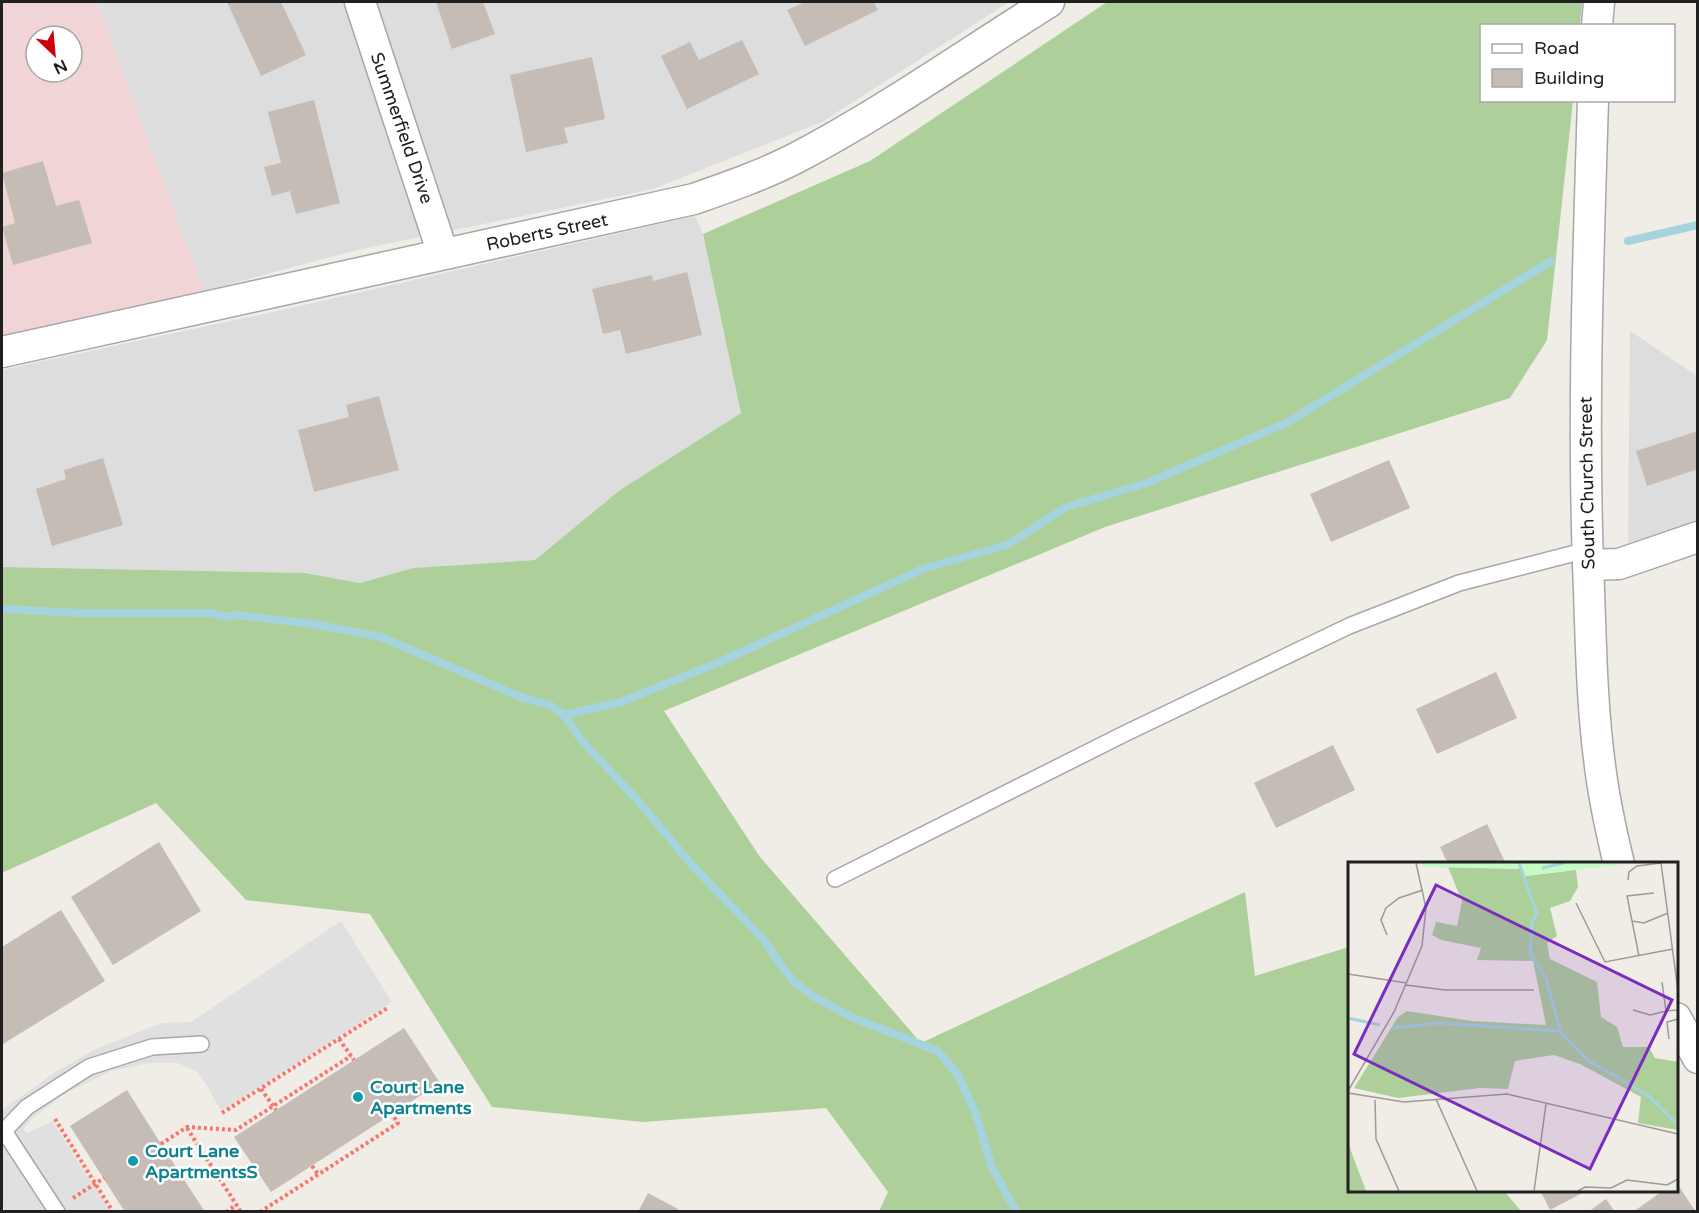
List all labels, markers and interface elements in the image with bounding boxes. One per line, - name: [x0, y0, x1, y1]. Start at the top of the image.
- north arrow: [24, 24, 84, 84]
- legend: [1480, 24, 1675, 102]
- text: Road: [1534, 37, 1579, 59]
- street label: Summerfield Drive: [366, 49, 438, 207]
- text: N: [50, 55, 70, 78]
- text: Building: [1534, 67, 1604, 89]
- street label: Roberts Street: [484, 208, 610, 256]
- street label: South Church Street: [1574, 396, 1600, 570]
- inset map: [1348, 862, 1678, 1192]
- place label: Court Lane Apartments: [370, 1076, 472, 1119]
- marker: Court Lane Apartments: [351, 1090, 365, 1104]
- place label: Court Lane ApartmentsS: [145, 1140, 258, 1183]
- marker: Court Lane ApartmentsS: [126, 1154, 140, 1168]

